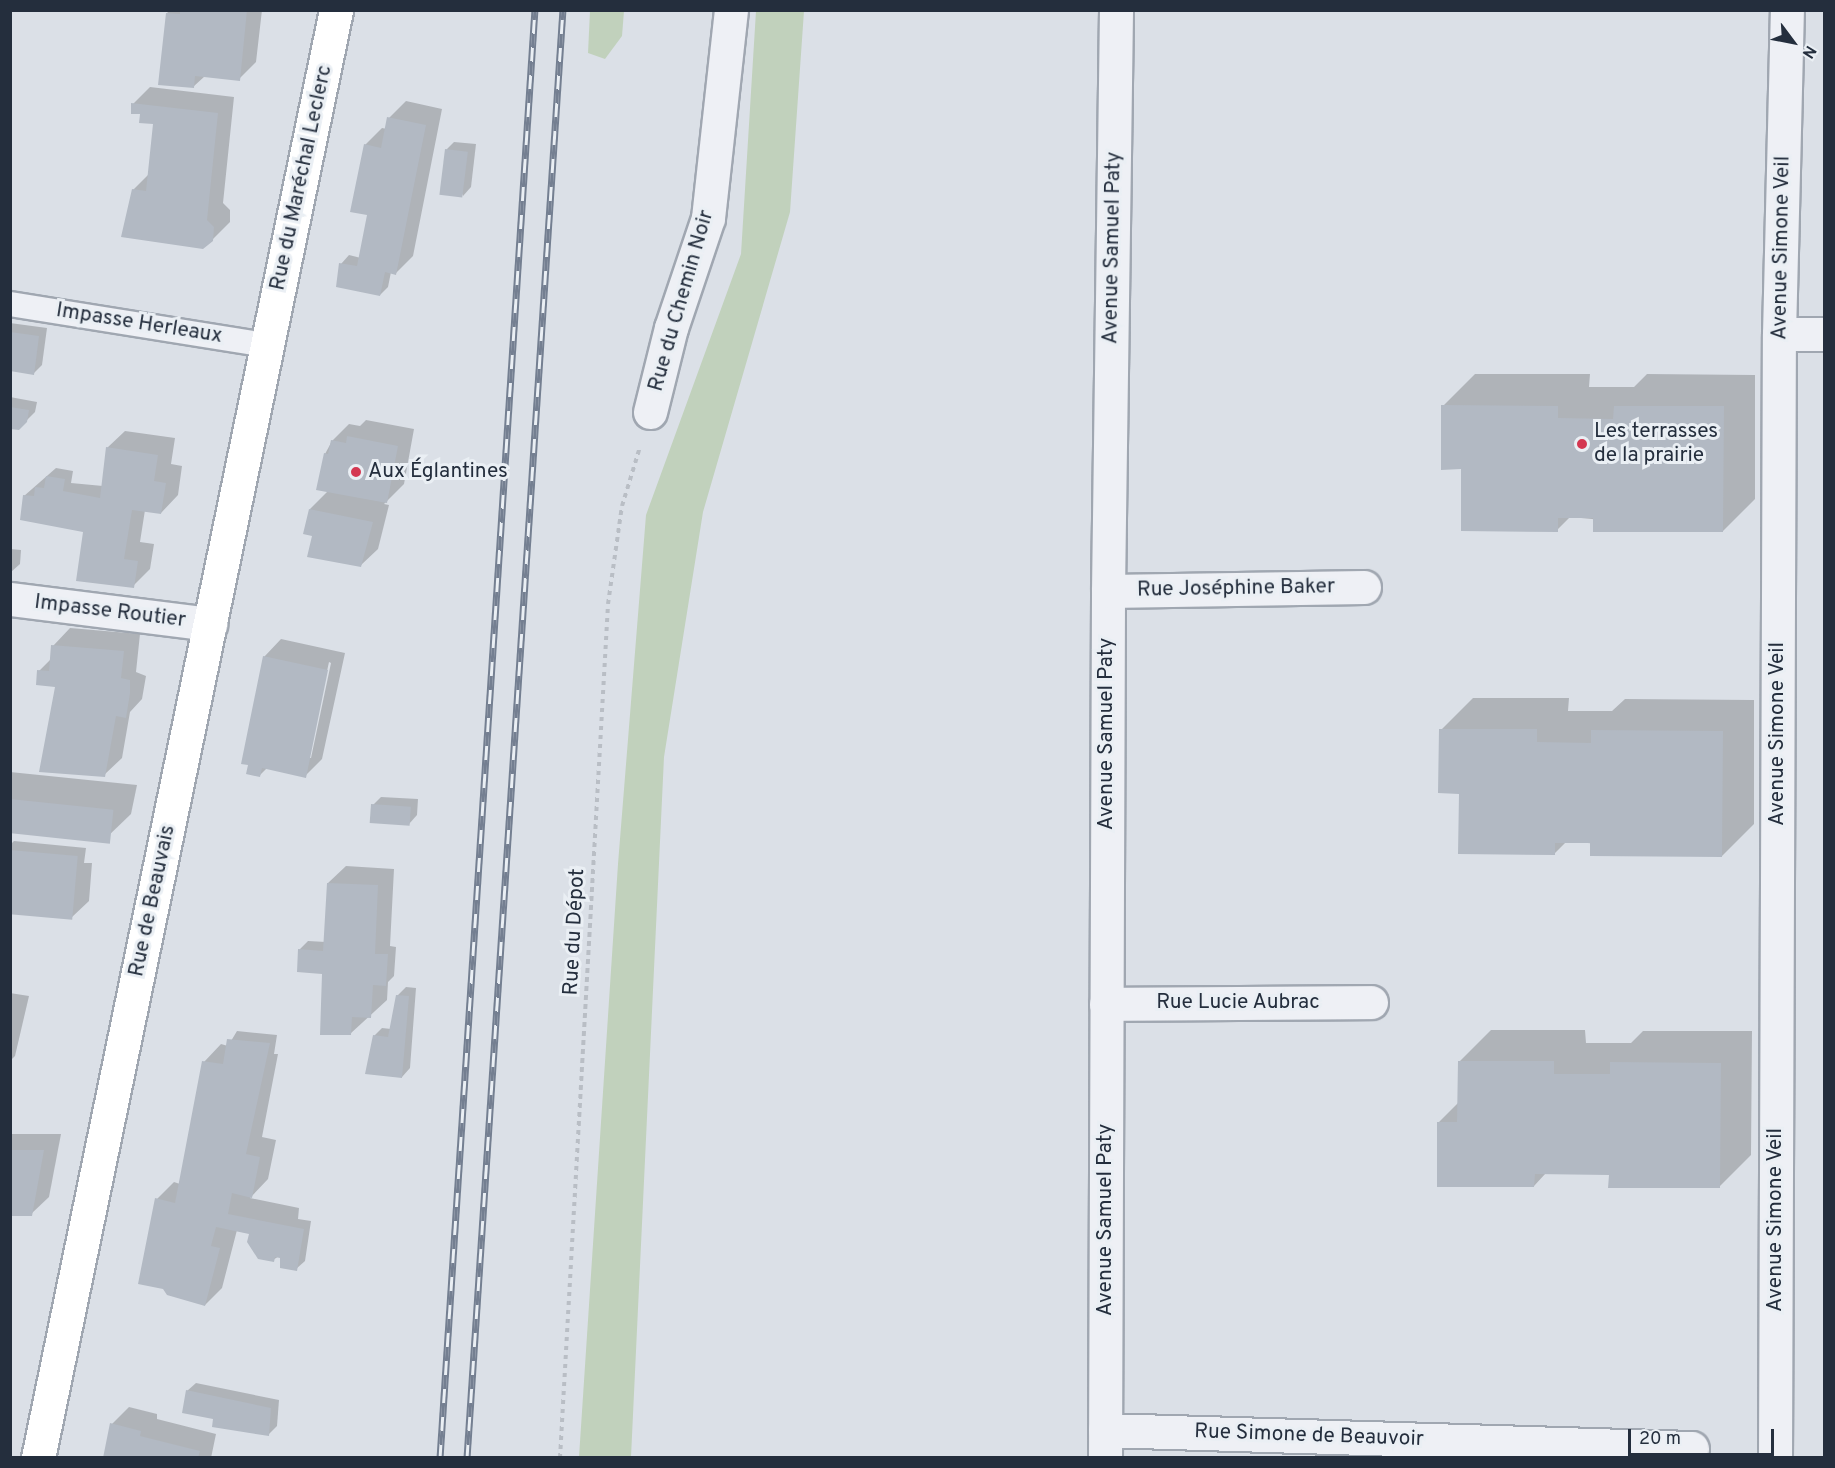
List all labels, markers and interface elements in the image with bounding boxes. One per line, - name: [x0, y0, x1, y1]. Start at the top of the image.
- north arrow: [1763, 12, 1823, 72]
- text: N: [1797, 41, 1820, 62]
- street label: Rue du Maréchal Leclerc: [266, 63, 338, 293]
- street label: Avenue Samuel Paty: [1099, 152, 1127, 344]
- street label: Avenue Simone Veil: [1768, 155, 1796, 341]
- street label: Rue du Chemin Noir: [644, 207, 720, 395]
- street label: Impasse Herleaux: [54, 298, 224, 350]
- place label: Les terrasses de la prairie: [1594, 419, 1718, 469]
- marker: Les terrasses de la prairie: [1575, 437, 1589, 451]
- place label: Aux Églantines: [368, 459, 508, 485]
- marker: Aux Églantines: [349, 465, 363, 479]
- street label: Rue Joséphine Baker: [1137, 575, 1335, 603]
- street label: Impasse Routier: [33, 590, 187, 634]
- street label: Avenue Samuel Paty: [1094, 638, 1120, 830]
- street label: Avenue Simone Veil: [1765, 642, 1791, 826]
- street label: Rue de Beauvais: [125, 823, 181, 979]
- street label: Rue du Dépot: [559, 868, 591, 996]
- street label: Rue Lucie Aubrac: [1156, 990, 1320, 1016]
- street label: Avenue Samuel Paty: [1093, 1124, 1119, 1316]
- street label: Avenue Simone Veil: [1763, 1128, 1789, 1312]
- scale bar: [1631, 1417, 1776, 1455]
- street label: Rue Simone de Beauvoir: [1194, 1419, 1424, 1453]
- text: 20 m: [1639, 1428, 1681, 1451]

